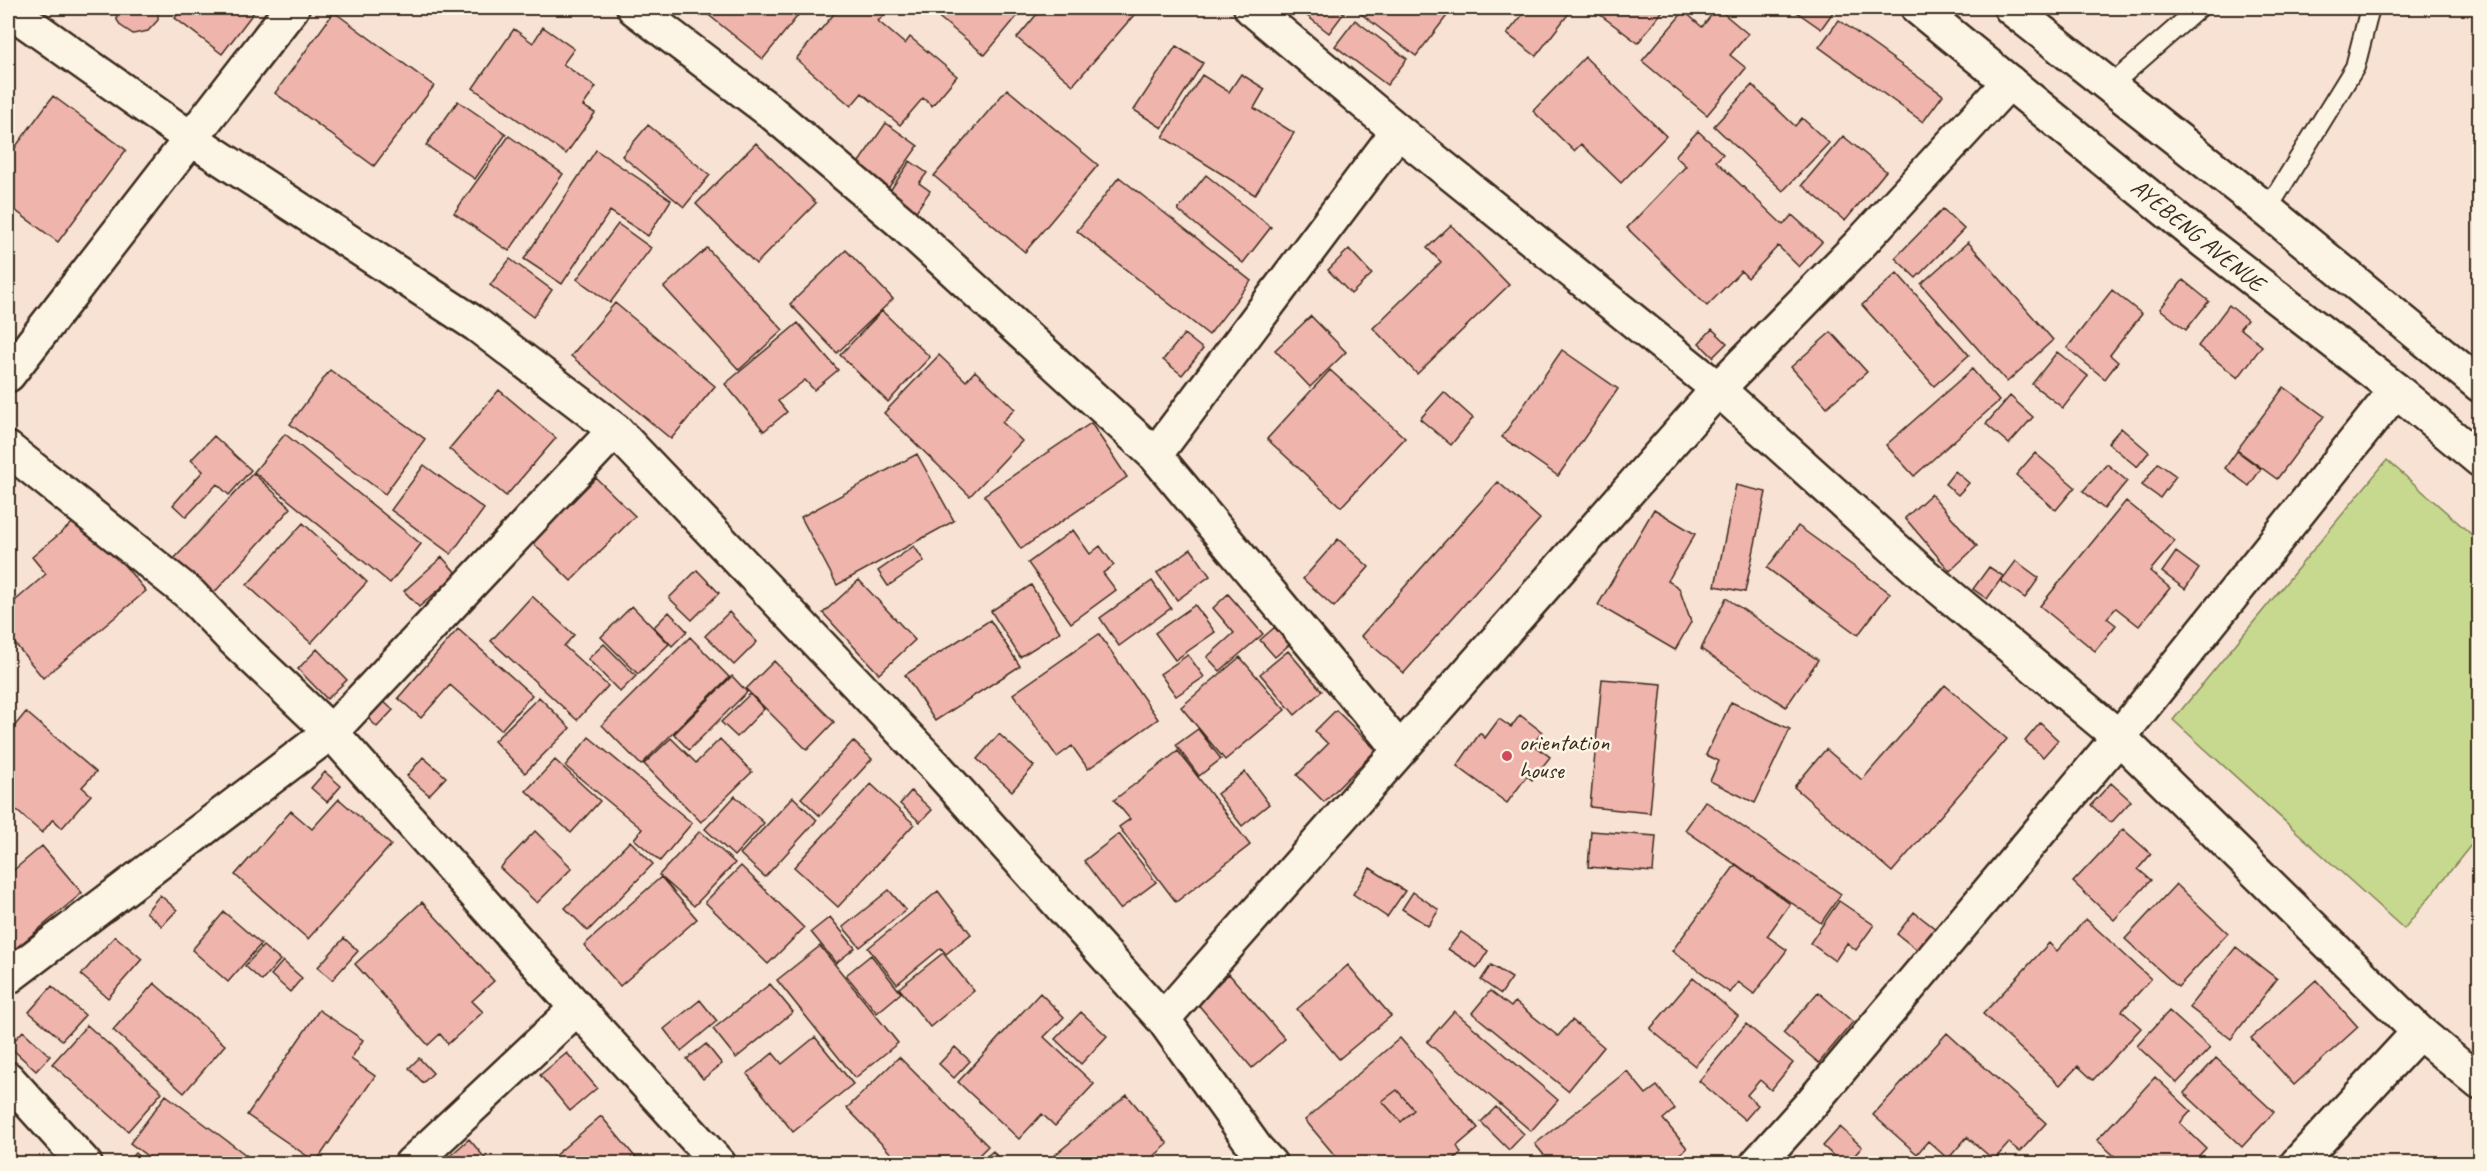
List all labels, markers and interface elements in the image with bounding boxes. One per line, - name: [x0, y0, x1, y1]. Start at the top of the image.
- street label: AYEBENG AVENUE: [2125, 172, 2273, 300]
- place label: orientation house: [1519, 727, 1610, 785]
- marker: orientation house: [1500, 749, 1514, 763]

